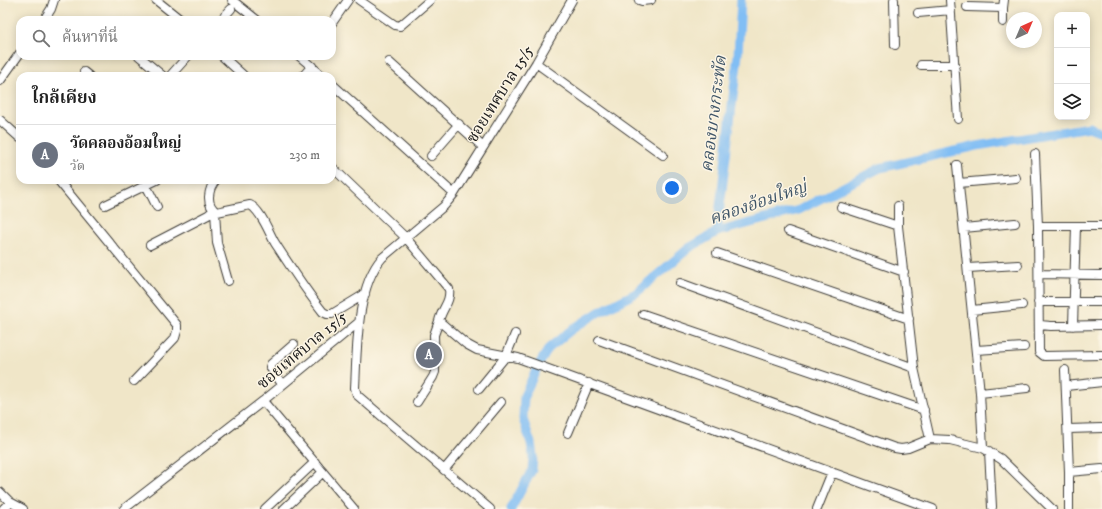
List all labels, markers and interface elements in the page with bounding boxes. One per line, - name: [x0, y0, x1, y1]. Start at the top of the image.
- north arrow: [1006, 12, 1042, 48]
- map controls: [1054, 12, 1090, 120]
- button: +: [1054, 12, 1090, 48]
- search box: [16, 16, 336, 60]
- icon: search: [30, 27, 52, 49]
- text: ค้นหาที่นี่: [62, 28, 118, 47]
- street label: ซอยเทศบาล 15/5: [462, 41, 538, 147]
- button: −: [1054, 48, 1090, 84]
- water label: คลองบางกระพัด: [696, 54, 732, 173]
- button: layers: [1054, 84, 1090, 120]
- text: ใกล้เคียง: [32, 87, 97, 109]
- text: วัดคลองอ้อมใหญ่: [70, 134, 181, 153]
- text: A: [41, 147, 49, 163]
- text: 230 m: [289, 147, 320, 163]
- text: วัด: [70, 158, 85, 174]
- water label: คลองอ้อมใหญ่: [706, 173, 813, 230]
- your location: [662, 178, 682, 198]
- street label: ซอยเทศบาล 15/5: [253, 306, 351, 393]
- pin: A: [416, 340, 442, 370]

